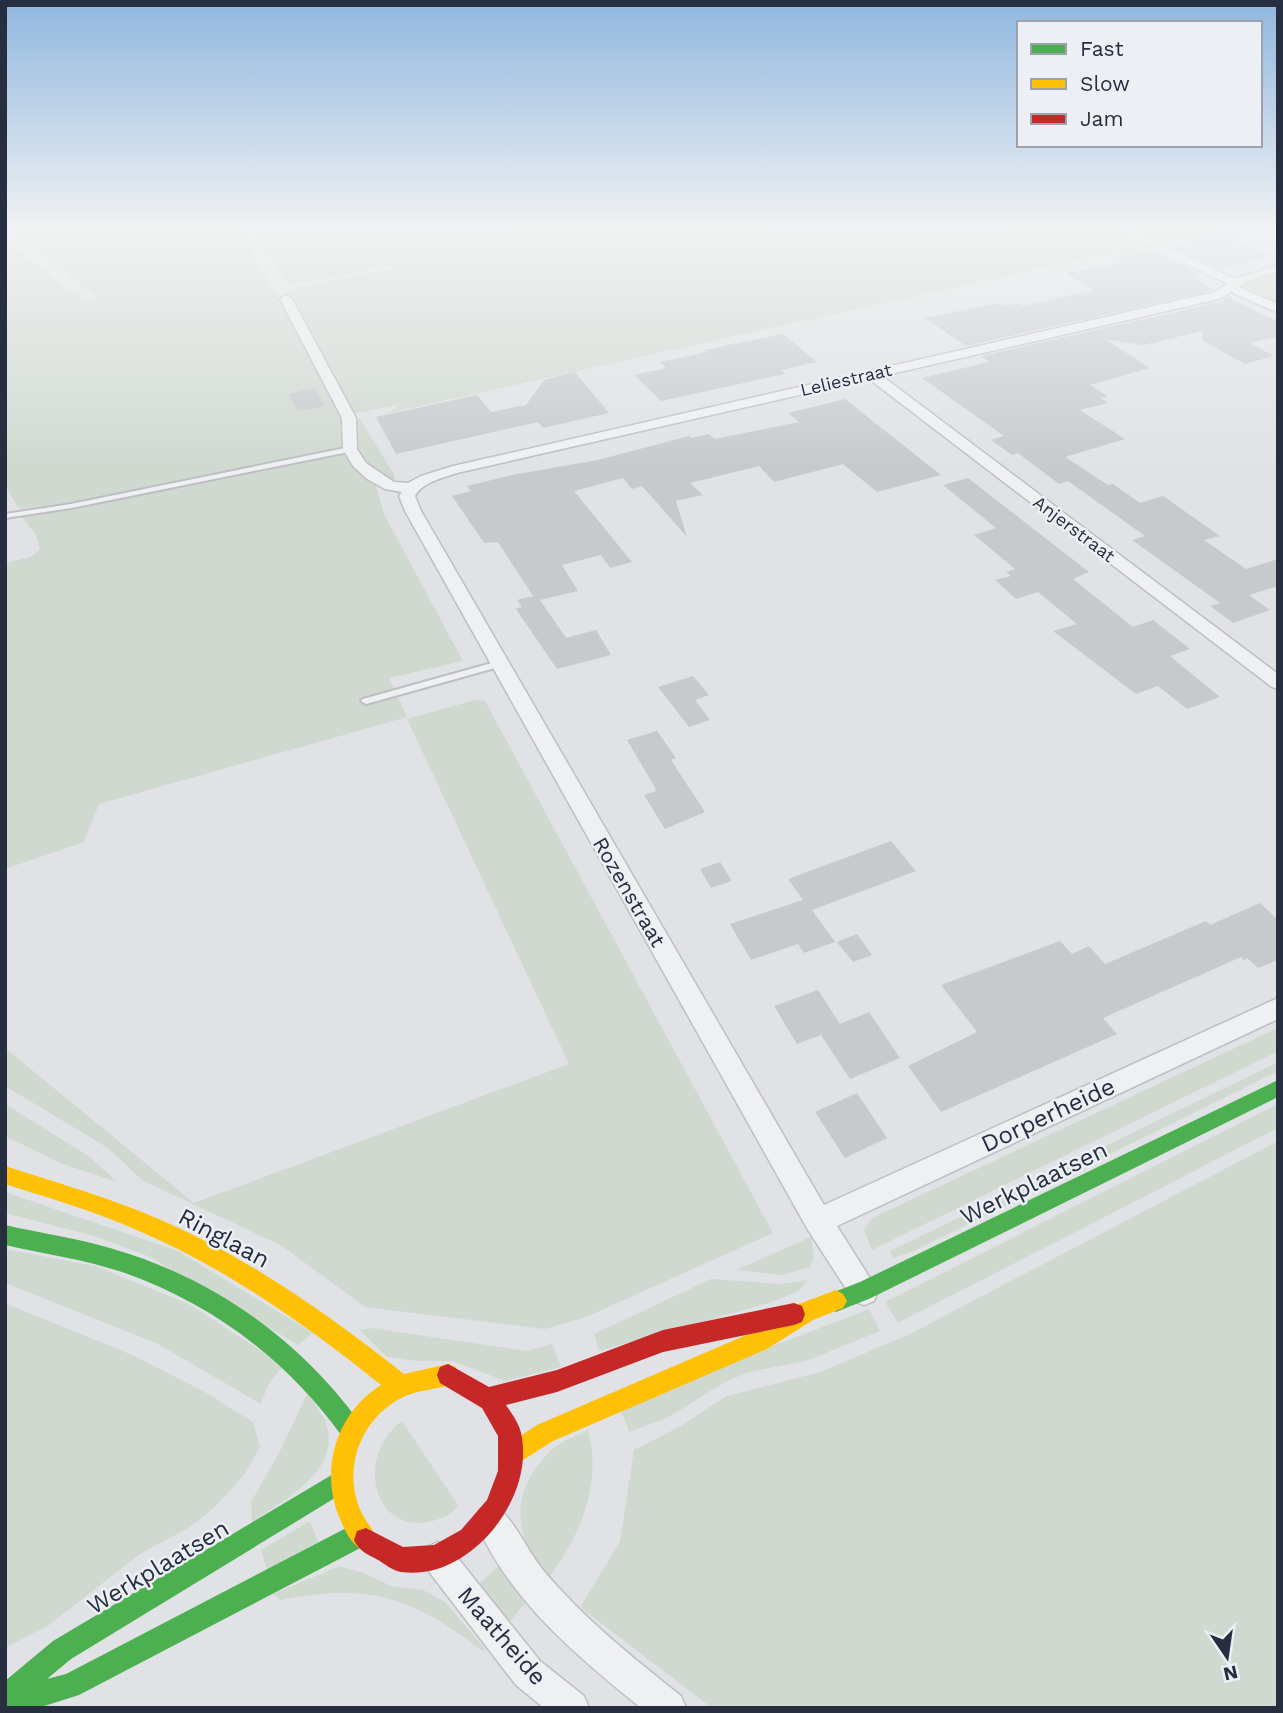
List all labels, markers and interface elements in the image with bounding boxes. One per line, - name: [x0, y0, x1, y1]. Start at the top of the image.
- legend: [1017, 21, 1262, 147]
- text: Fast: [1080, 36, 1124, 61]
- text: Slow: [1080, 71, 1130, 96]
- text: Jam: [1080, 106, 1123, 131]
- street label: Leliestraat: [798, 359, 894, 400]
- street label: Anjerstraat: [1029, 491, 1120, 566]
- street label: Rozenstraat: [588, 832, 671, 951]
- street label: Dorperheide: [977, 1072, 1119, 1158]
- street label: Werkplaatsen: [956, 1135, 1112, 1231]
- street label: Ringlaan: [174, 1202, 274, 1274]
- street label: Werkplaatsen: [82, 1514, 234, 1620]
- street label: Maatheide: [452, 1581, 552, 1691]
- north arrow: [1192, 1622, 1262, 1692]
- text: N: [1221, 1660, 1240, 1686]

